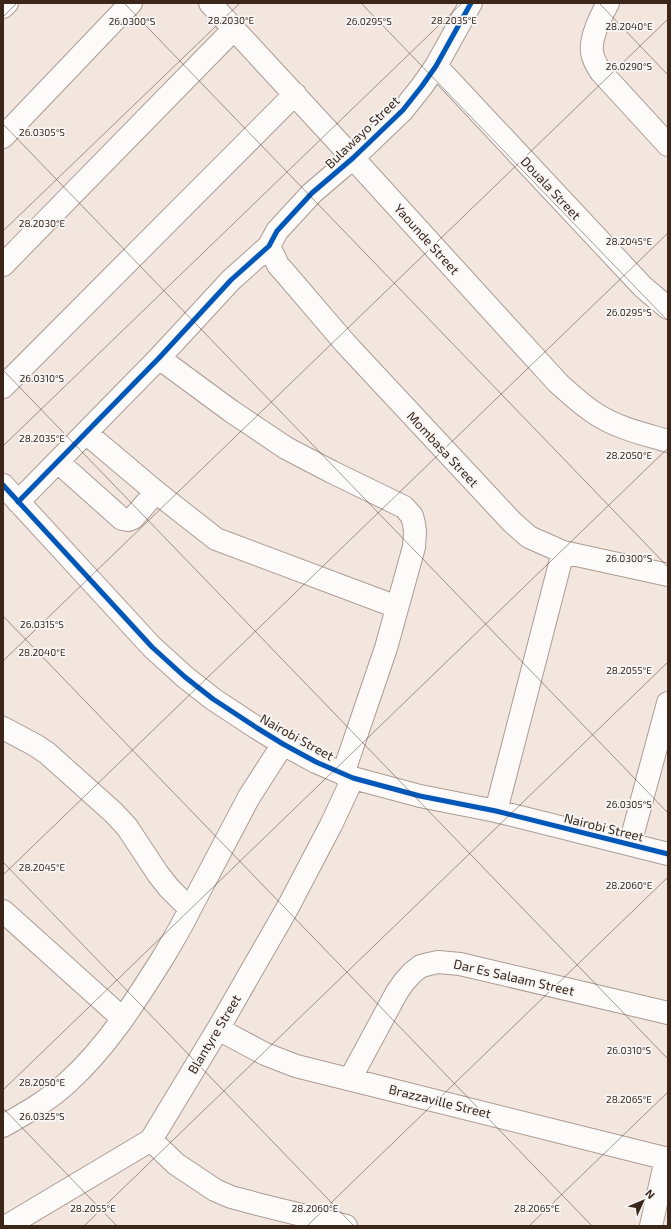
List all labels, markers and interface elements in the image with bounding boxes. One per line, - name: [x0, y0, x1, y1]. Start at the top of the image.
- text: 28.2030°E: [208, 14, 255, 26]
- text: 28.2035°E: [431, 14, 477, 26]
- text: 26.0300°S: [109, 15, 156, 27]
- text: 26.0295°S: [346, 15, 392, 27]
- text: 28.2040°E: [605, 20, 653, 32]
- text: 26.0290°S: [606, 60, 653, 72]
- street label: Bulawayo Street: [321, 92, 403, 172]
- text: 26.0305°S: [19, 126, 65, 138]
- street label: Douala Street: [518, 153, 584, 223]
- street label: Yaounde Street: [391, 200, 463, 278]
- text: 28.2030°E: [19, 217, 66, 229]
- text: 28.2045°E: [606, 235, 653, 247]
- text: 26.0295°S: [606, 306, 652, 318]
- text: 26.0310°S: [20, 372, 65, 384]
- street label: Mombasa Street: [404, 408, 482, 490]
- text: 28.2035°E: [19, 432, 65, 444]
- text: 28.2050°E: [606, 449, 653, 461]
- text: 26.0300°S: [606, 552, 653, 564]
- text: 26.0315°S: [20, 618, 64, 630]
- text: 28.2040°E: [18, 646, 66, 658]
- text: 28.2055°E: [606, 664, 652, 676]
- street label: Nairobi Street: [257, 710, 337, 764]
- text: 26.0305°S: [606, 798, 652, 810]
- street label: Nairobi Street: [562, 809, 646, 845]
- text: 28.2045°E: [19, 861, 66, 873]
- text: 28.2060°E: [606, 879, 653, 891]
- street label: Dar Es Salaam Street: [452, 955, 576, 999]
- street label: Blantyre Street: [184, 991, 244, 1076]
- text: 26.0310°S: [607, 1044, 652, 1056]
- text: 28.2050°E: [19, 1076, 66, 1088]
- street label: Brazzaville Street: [387, 1081, 493, 1121]
- text: 28.2065°E: [606, 1093, 652, 1105]
- text: 26.0325°S: [19, 1110, 65, 1122]
- north arrow: [623, 1181, 663, 1221]
- text: N: [643, 1186, 658, 1201]
- text: 28.2055°E: [70, 1202, 116, 1214]
- text: 28.2060°E: [292, 1202, 339, 1214]
- text: 28.2065°E: [514, 1202, 560, 1214]

